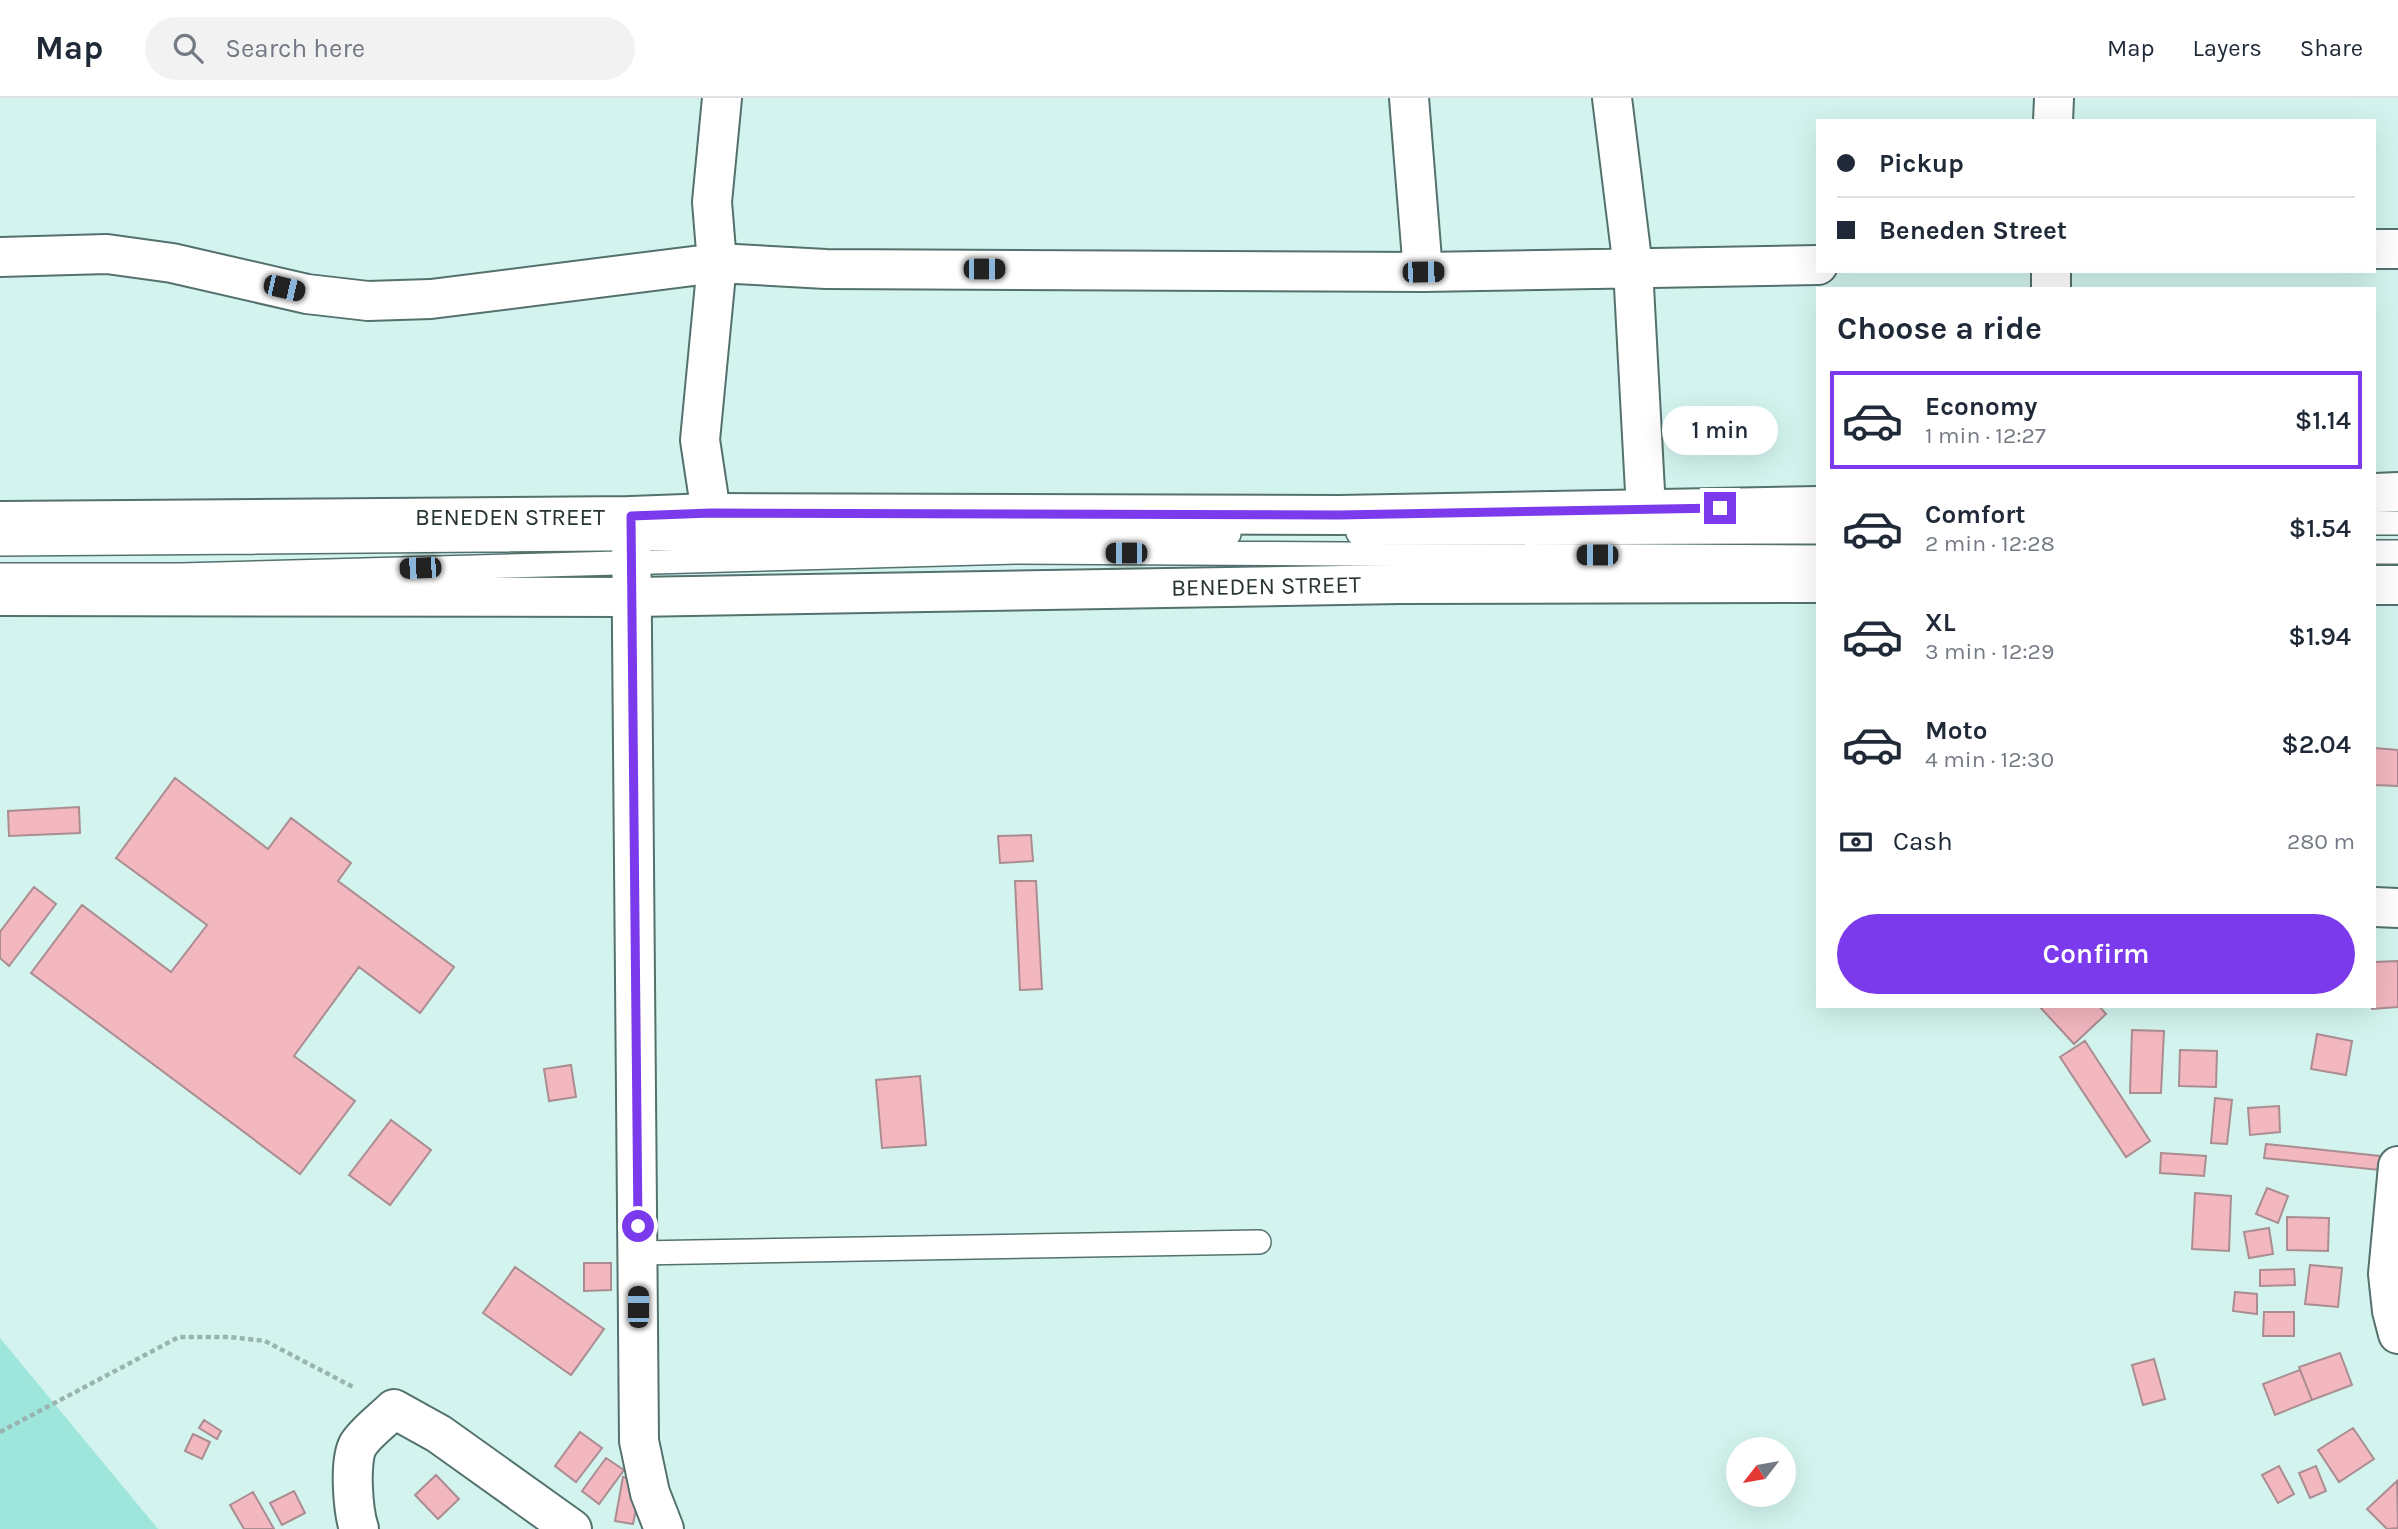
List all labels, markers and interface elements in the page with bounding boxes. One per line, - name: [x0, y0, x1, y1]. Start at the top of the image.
- search box: [145, 17, 635, 80]
- text: Map: [35, 29, 103, 67]
- icon: search: [169, 29, 207, 67]
- text: Search here: [225, 33, 365, 64]
- text: Map: [2107, 34, 2155, 62]
- text: Layers: [2193, 34, 2262, 62]
- text: Share: [2300, 34, 2363, 62]
- text: Pickup: [1879, 148, 1964, 179]
- text: Beneden Street: [1879, 215, 2067, 246]
- car: [964, 259, 1006, 280]
- car: [1402, 261, 1445, 283]
- car: [262, 273, 307, 303]
- text: Choose a ride: [1837, 310, 2042, 347]
- icon: car: [1841, 389, 1904, 452]
- text: Economy: [1925, 391, 2037, 422]
- text: $1.14: [2295, 405, 2351, 436]
- callout: 1 min: [1662, 406, 1778, 456]
- text: 1 min: [1691, 417, 1749, 444]
- text: 1 min · 12:27: [1925, 422, 2046, 449]
- route end: [1704, 492, 1736, 524]
- icon: car: [1841, 497, 1904, 560]
- text: Comfort: [1925, 499, 2026, 530]
- street label: BENEDEN STREET: [415, 503, 605, 531]
- text: $1.54: [2289, 513, 2351, 544]
- text: 2 min · 12:28: [1925, 530, 2055, 557]
- car: [1106, 543, 1148, 564]
- car: [1577, 545, 1619, 566]
- car: [399, 557, 442, 579]
- street label: BENEDEN STREET: [1171, 570, 1361, 602]
- icon: car: [1841, 605, 1904, 668]
- text: XL: [1925, 607, 1956, 638]
- text: $1.94: [2288, 621, 2351, 652]
- text: 3 min · 12:29: [1925, 638, 2054, 665]
- icon: car: [1841, 713, 1904, 776]
- text: Moto: [1925, 715, 1987, 746]
- text: $2.04: [2281, 729, 2351, 760]
- text: 4 min · 12:30: [1925, 746, 2054, 773]
- icon: cash: [1837, 823, 1875, 861]
- text: Cash: [1893, 826, 1953, 857]
- text: 280 m: [2287, 828, 2355, 855]
- button: Confirm: [1837, 914, 2355, 994]
- route start: [622, 1210, 654, 1242]
- car: [628, 1286, 649, 1328]
- north arrow: [1726, 1437, 1796, 1507]
- map controls: [1726, 1437, 1796, 1507]

